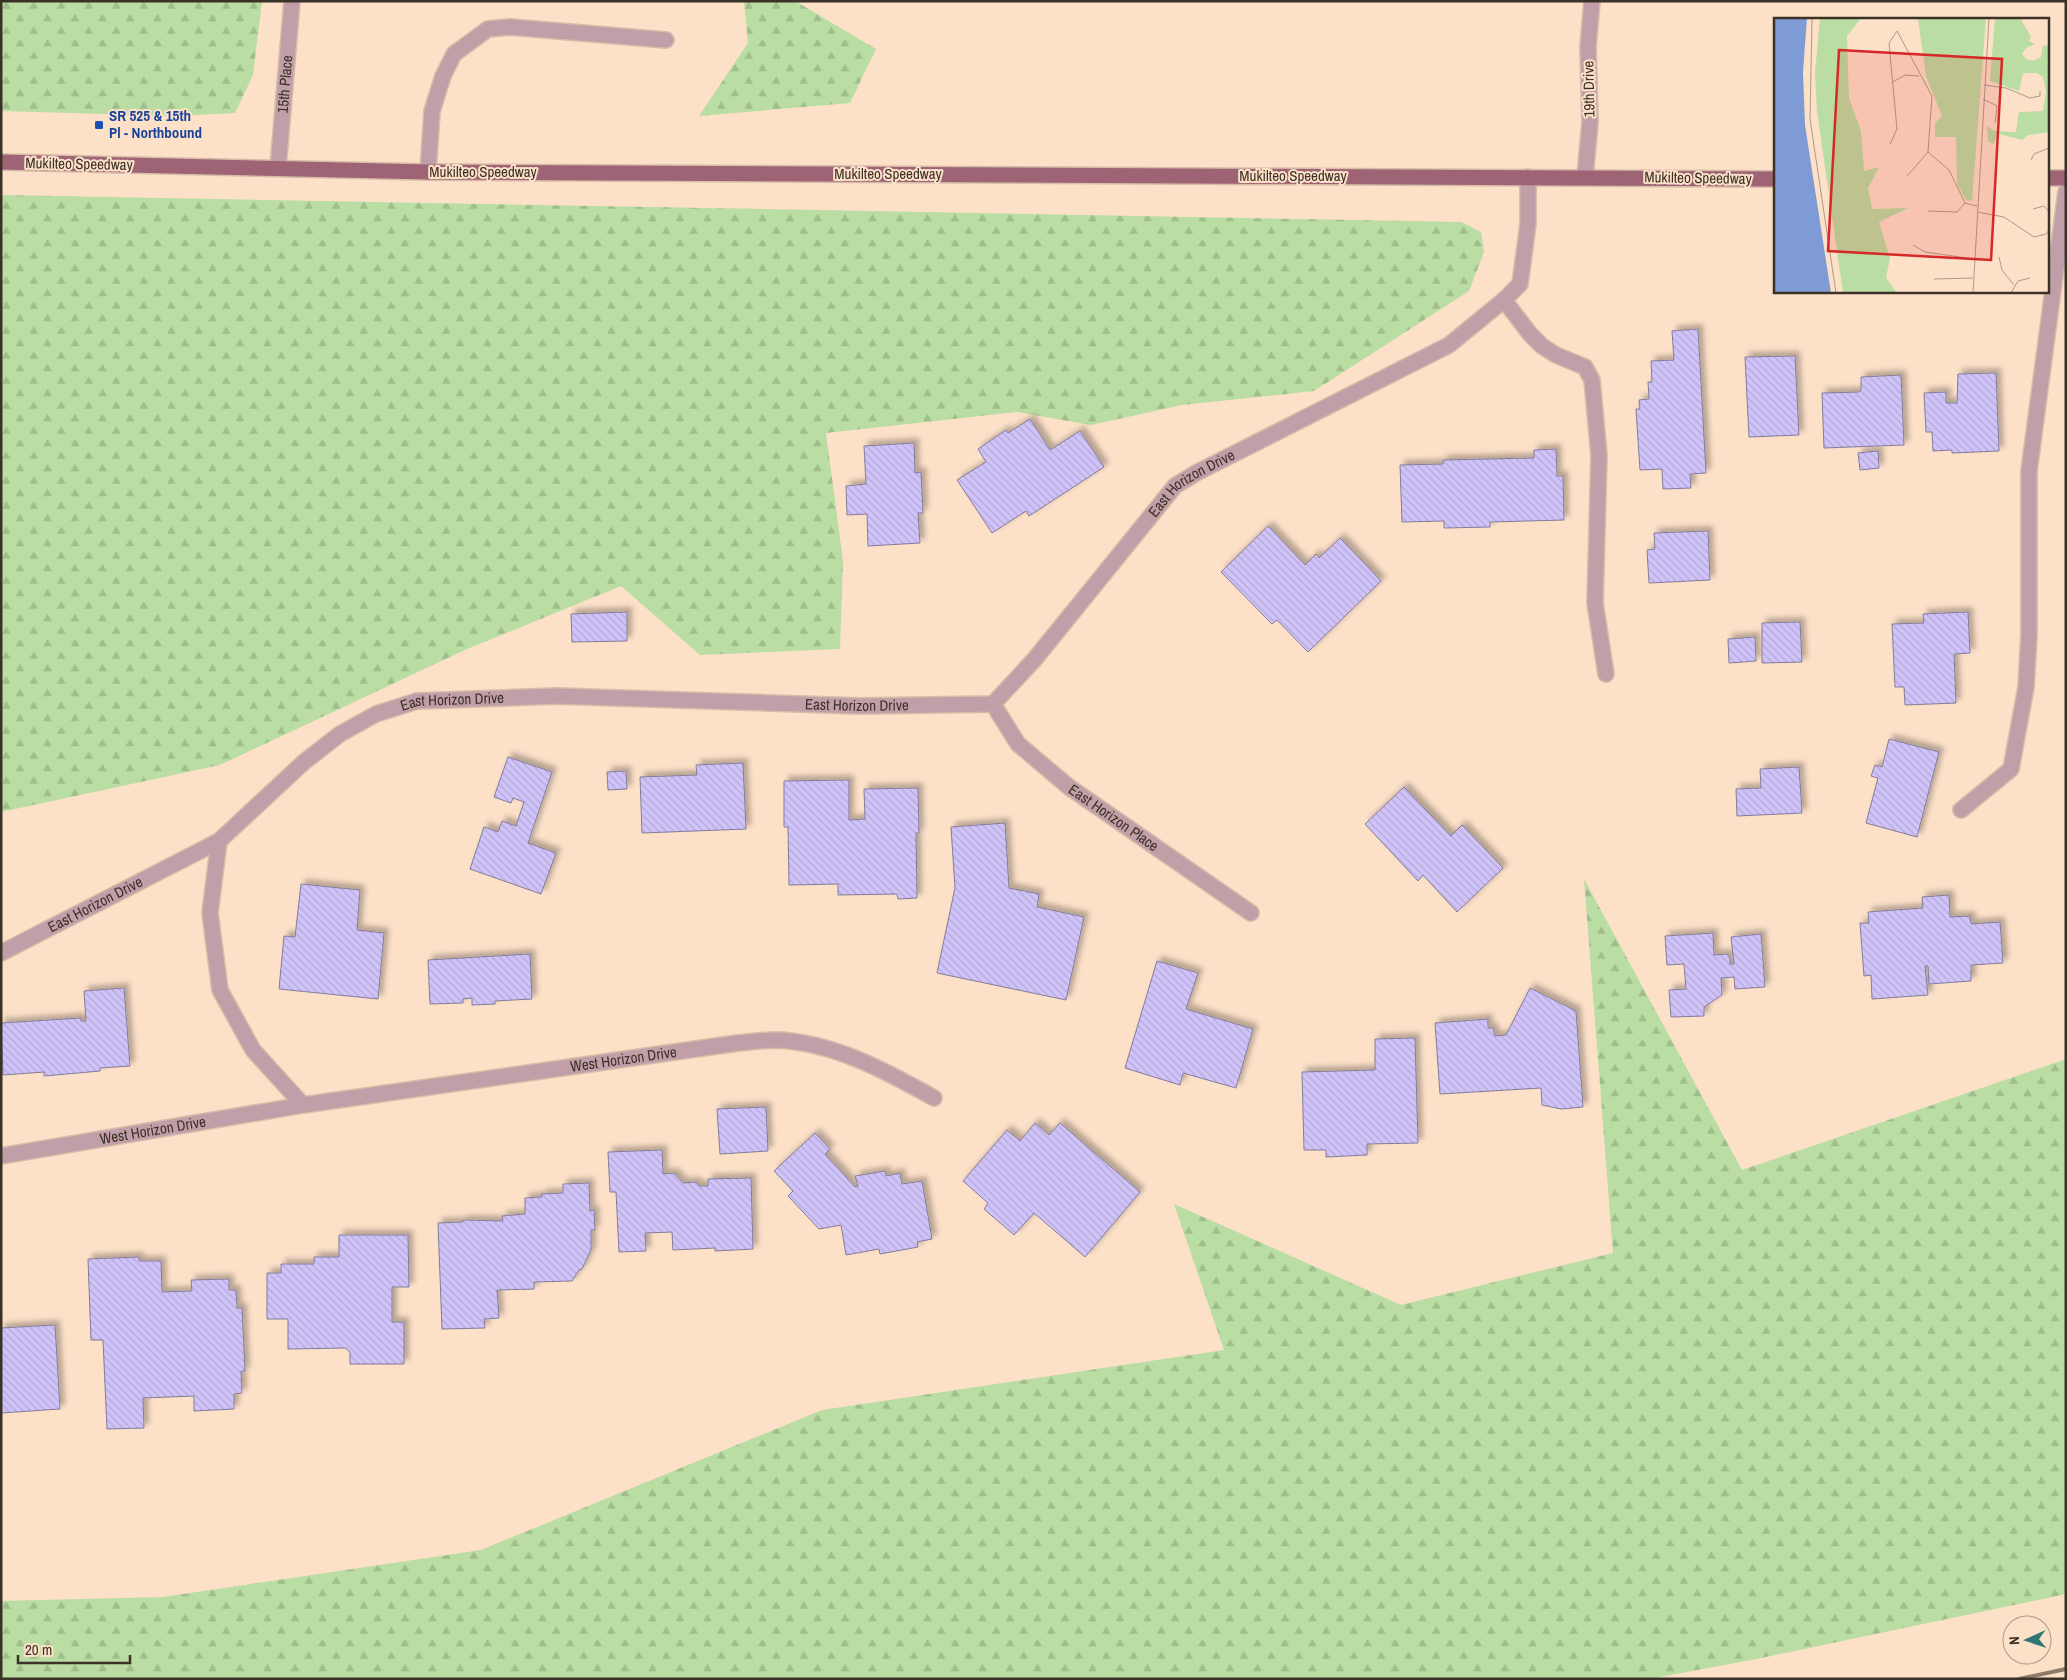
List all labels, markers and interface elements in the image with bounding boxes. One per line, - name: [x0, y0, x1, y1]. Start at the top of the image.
- inset map: [1774, 18, 2050, 292]
- street label: 15th Place: [272, 54, 297, 114]
- street label: 19th Drive: [1578, 60, 1599, 118]
- place label: SR 525 & 15th Pl - Northbound: [109, 105, 202, 143]
- marker: SR 525 & 15th Pl - Northbound: [93, 119, 105, 131]
- street label: Mukilteo Speedway: [25, 152, 134, 175]
- street label: Mukilteo Speedway: [429, 161, 538, 182]
- street label: Mukilteo Speedway: [834, 163, 943, 184]
- street label: Mukilteo Speedway: [1239, 165, 1348, 186]
- street label: Mukilteo Speedway: [1644, 166, 1753, 189]
- street label: East Horizon Drive: [1143, 444, 1238, 521]
- street label: East Horizon Drive: [398, 687, 505, 716]
- street label: East Horizon Drive: [805, 693, 909, 716]
- street label: East Horizon Place: [1064, 779, 1163, 856]
- street label: East Horizon Drive: [44, 871, 146, 937]
- street label: West Horizon Drive: [569, 1041, 678, 1077]
- street label: West Horizon Drive: [98, 1111, 208, 1149]
- north arrow: [2002, 1615, 2052, 1665]
- scale bar: [18, 1632, 130, 1664]
- text: N: [2005, 1636, 2023, 1645]
- text: 20 m: [25, 1639, 52, 1660]

